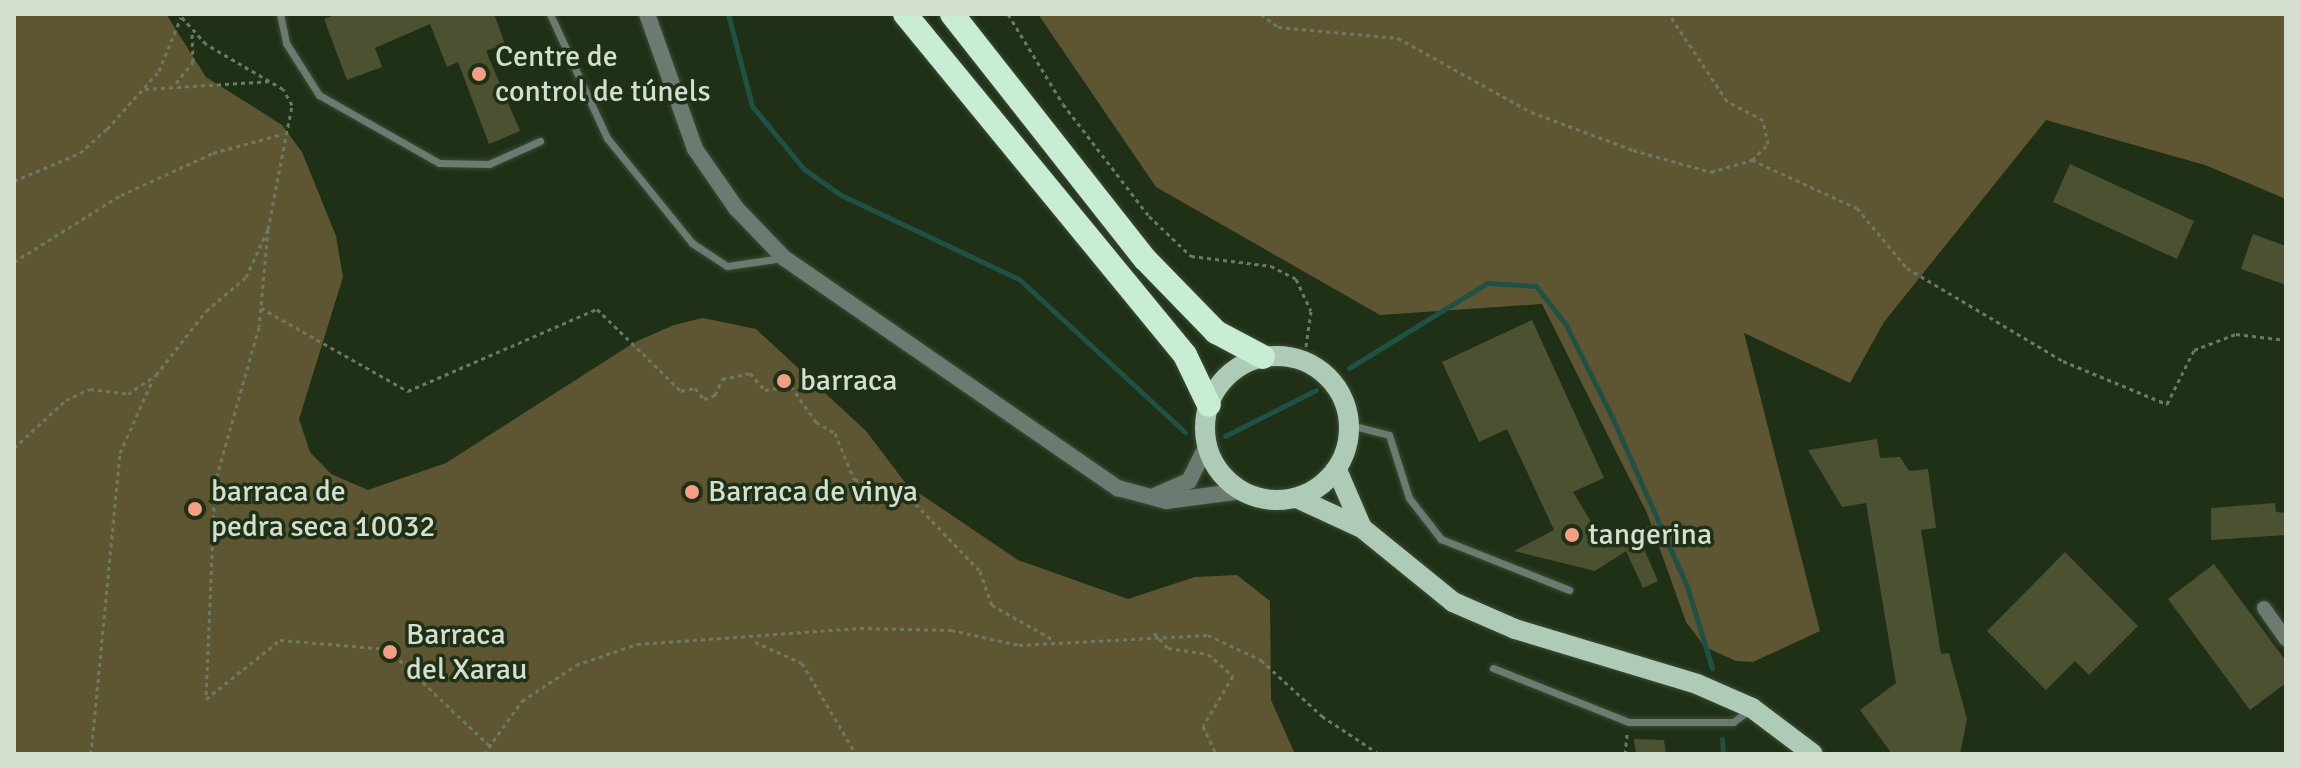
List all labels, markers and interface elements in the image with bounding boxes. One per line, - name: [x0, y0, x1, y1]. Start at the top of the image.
- place label: Centre de control de túnels: [495, 39, 711, 110]
- marker: Centre de control de túnels: [470, 65, 488, 83]
- place label: barraca: [800, 363, 897, 399]
- marker: barraca: [775, 372, 793, 390]
- place label: barraca de pedra seca 10032: [211, 474, 436, 544]
- place label: Barraca de vinya: [708, 474, 918, 510]
- marker: Barraca de vinya: [683, 483, 701, 501]
- marker: barraca de pedra seca 10032: [186, 500, 204, 518]
- place label: tangerina: [1588, 517, 1712, 553]
- marker: tangerina: [1563, 526, 1581, 544]
- place label: Barraca del Xarau: [406, 617, 527, 688]
- marker: Barraca del Xarau: [381, 643, 399, 661]

